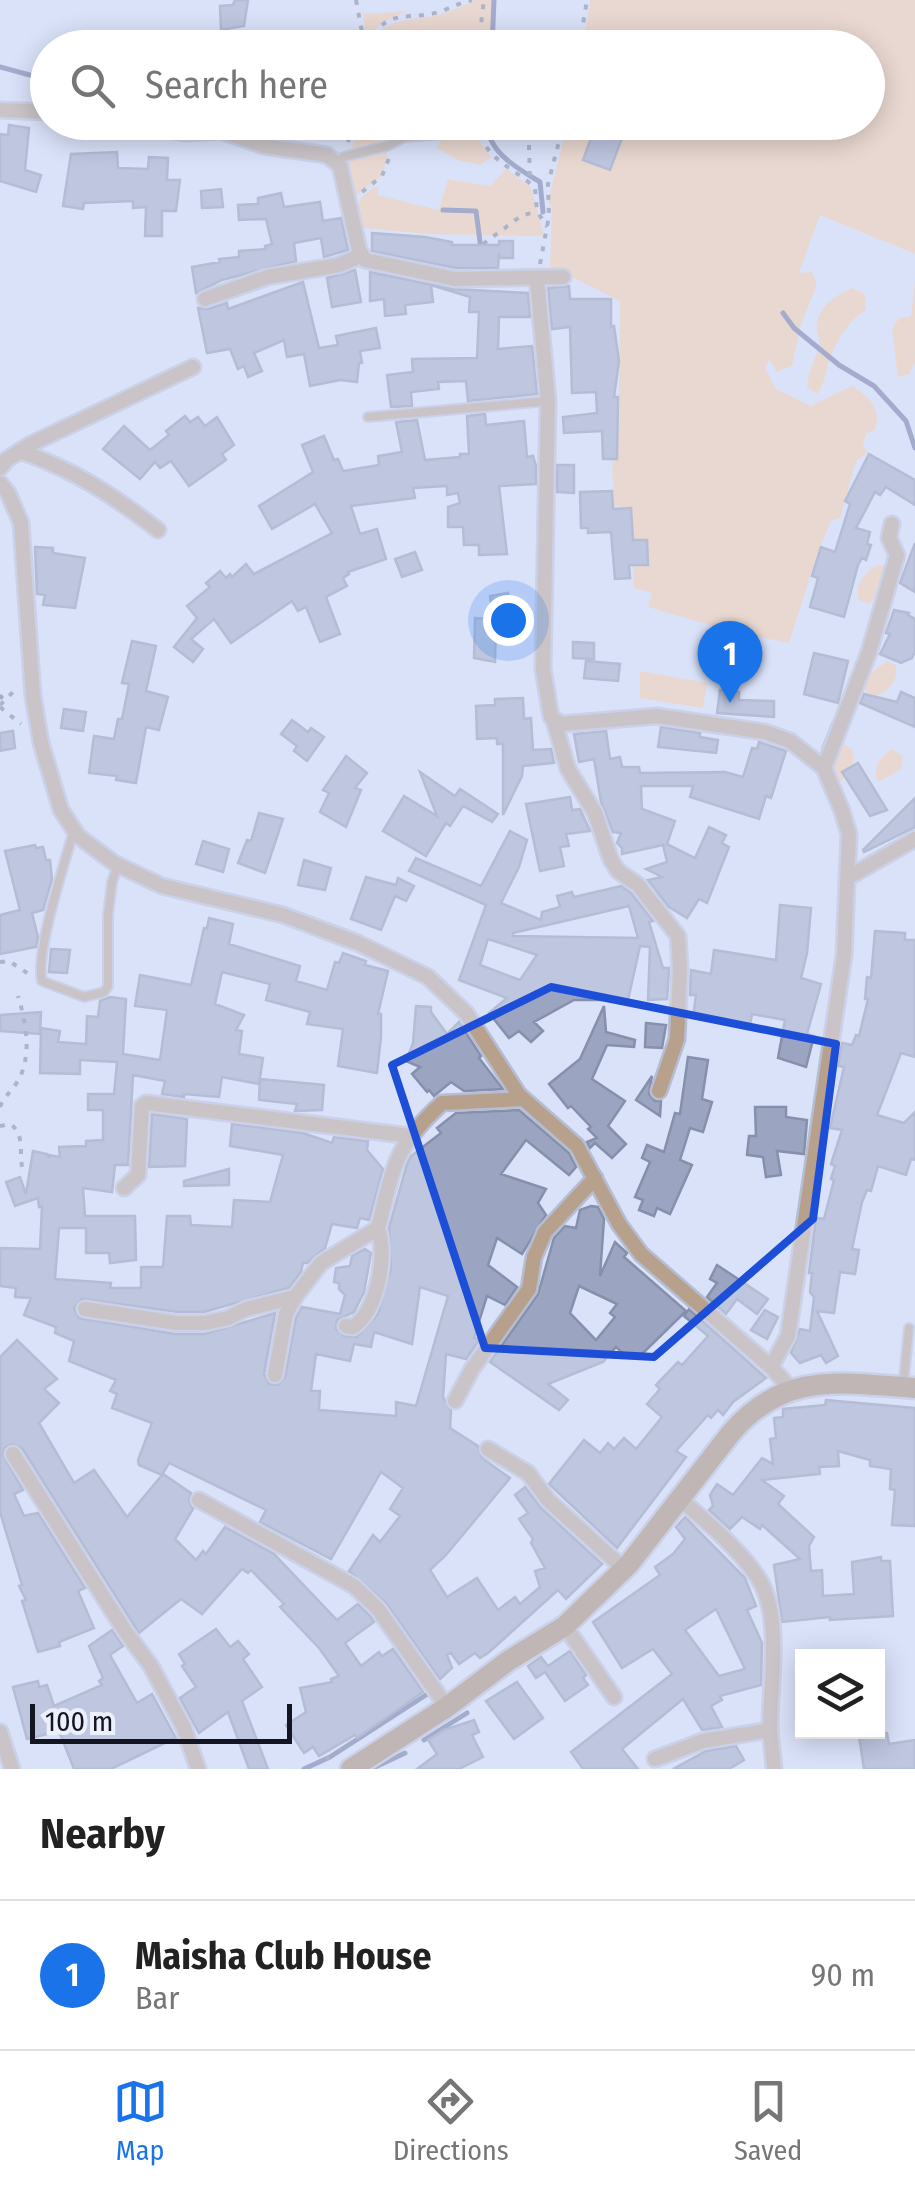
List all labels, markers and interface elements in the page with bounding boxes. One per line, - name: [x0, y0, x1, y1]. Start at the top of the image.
- search box: [30, 30, 885, 140]
- icon: search: [65, 58, 120, 113]
- text: Search here: [145, 62, 328, 108]
- your location: [483, 595, 534, 646]
- pin: 1: [698, 620, 762, 703]
- map controls: [795, 1649, 885, 1739]
- button: layers: [795, 1649, 885, 1739]
- scale bar: [30, 1699, 292, 1744]
- text: 100 m: [45, 1705, 113, 1738]
- text: Nearby: [40, 1809, 165, 1859]
- text: Maisha Club House: [135, 1933, 431, 1979]
- text: 1: [66, 1956, 79, 1994]
- text: 90 m: [811, 1956, 875, 1994]
- text: Bar: [135, 1979, 179, 2017]
- tab: Map: [113, 2074, 168, 2167]
- tab: Directions: [393, 2074, 509, 2167]
- tab: Saved: [734, 2074, 802, 2167]

